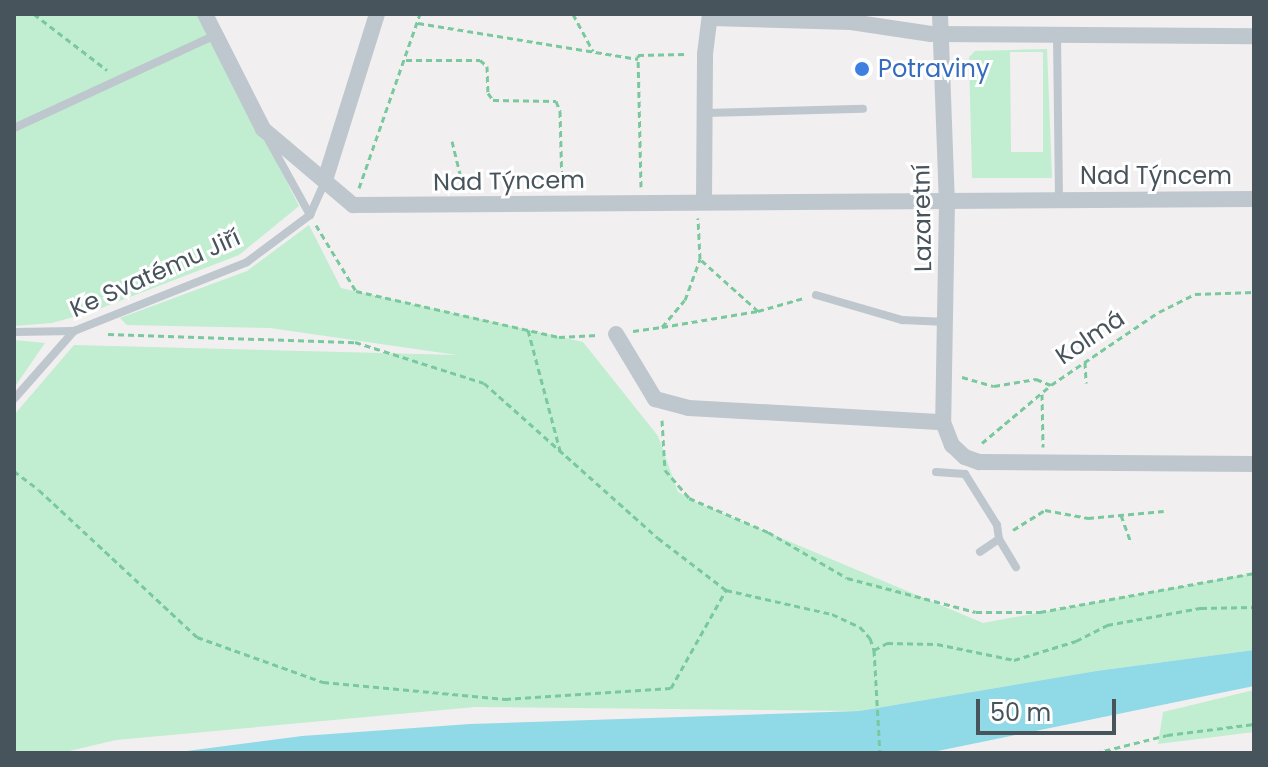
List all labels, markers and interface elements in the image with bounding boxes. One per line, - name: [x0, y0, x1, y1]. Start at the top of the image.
- place label: Potraviny: [878, 55, 989, 83]
- marker: Potraviny: [853, 60, 871, 78]
- street label: Nad Týncem: [1080, 162, 1232, 190]
- street label: Lazaretní: [907, 164, 937, 272]
- street label: Nad Týncem: [433, 165, 585, 197]
- street label: Ke Svatému Jiří: [66, 223, 244, 323]
- street label: Kolmá: [1050, 304, 1130, 370]
- scale bar: [980, 683, 1120, 733]
- text: 50 m: [990, 696, 1051, 729]

